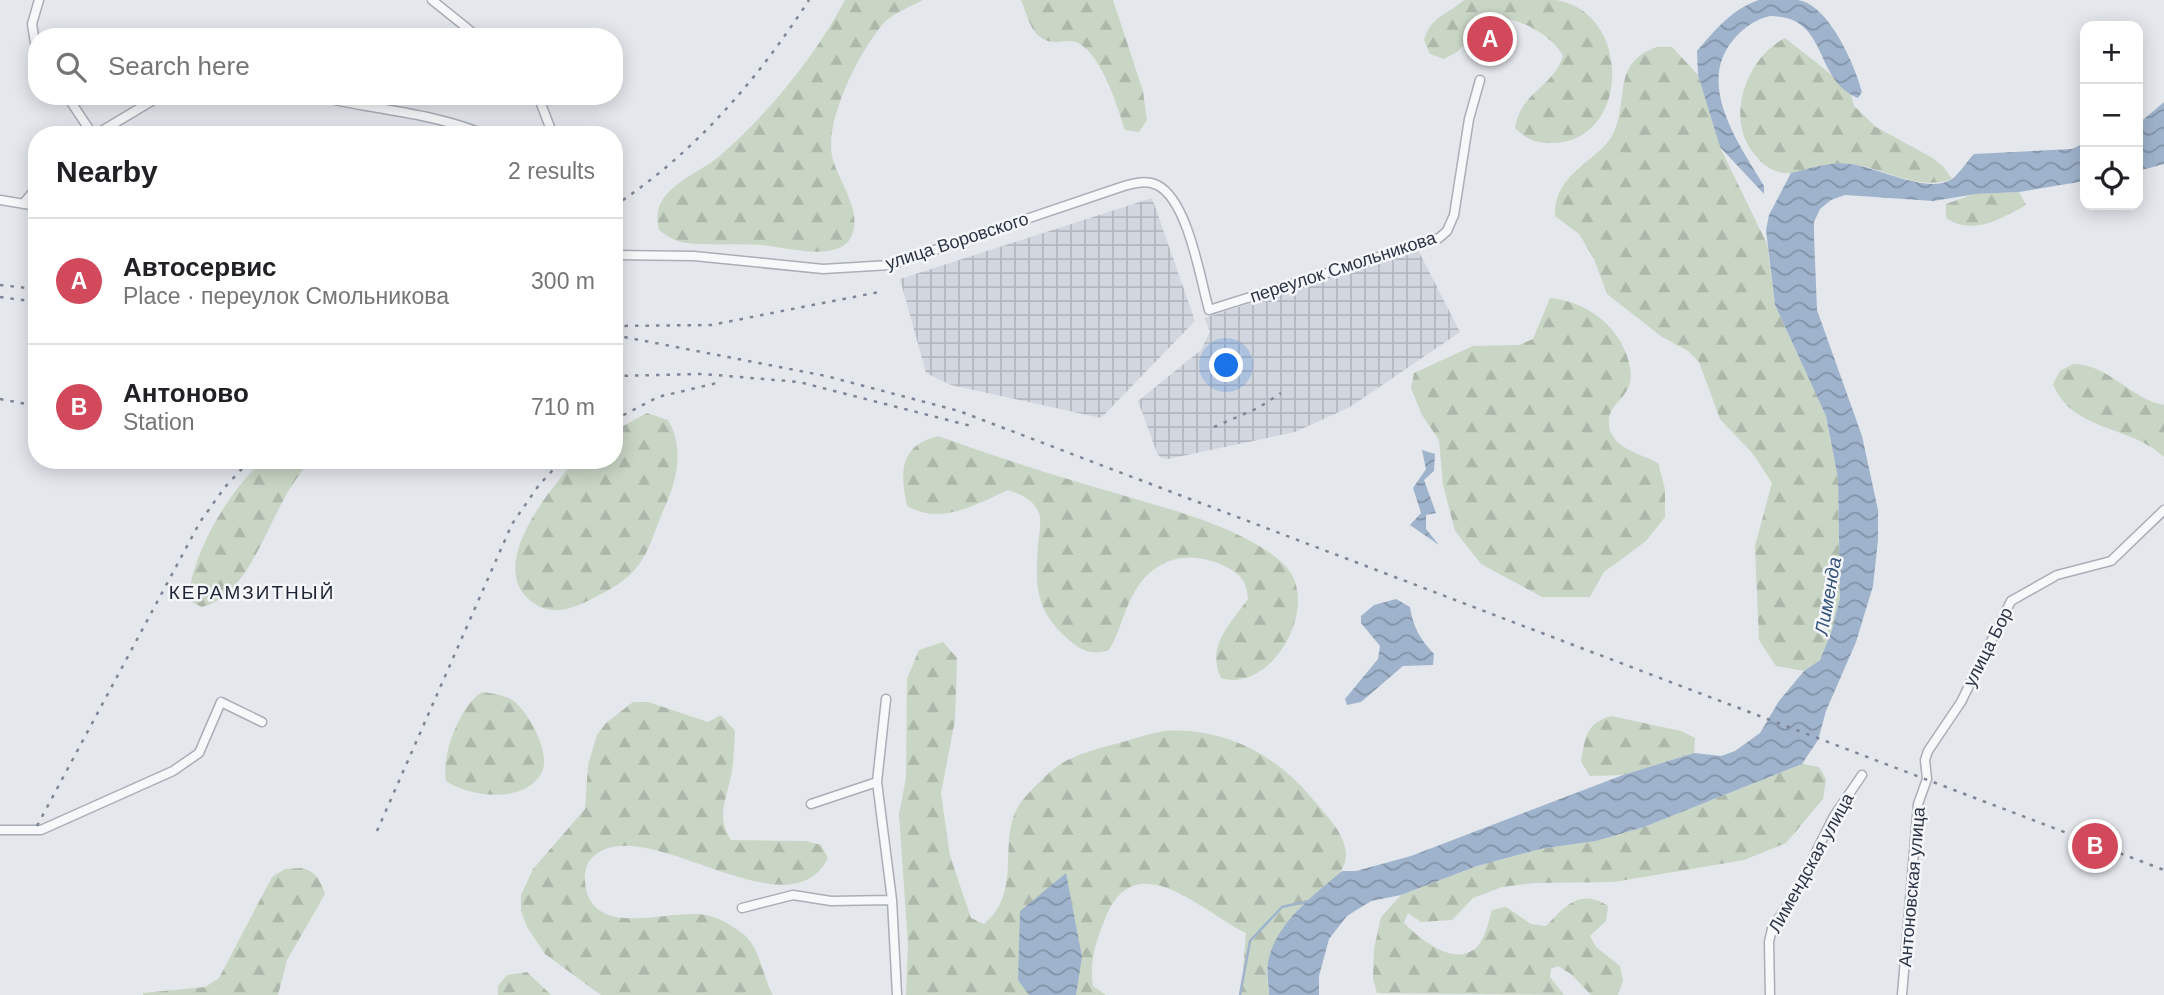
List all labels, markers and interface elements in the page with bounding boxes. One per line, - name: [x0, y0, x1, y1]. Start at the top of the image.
- pin: A: [1467, 13, 1513, 65]
- map controls: [2080, 21, 2143, 210]
- button: +: [2080, 21, 2143, 84]
- search box: [28, 28, 623, 105]
- icon: search: [52, 48, 90, 86]
- text: Search here: [108, 51, 250, 81]
- button: −: [2080, 84, 2143, 147]
- button: locate: [2080, 147, 2143, 210]
- text: Nearby: [56, 155, 158, 188]
- text: 2 results: [508, 158, 595, 184]
- street label: улица Воровского: [883, 208, 1031, 274]
- street label: переулок Смольникова: [1248, 227, 1439, 307]
- text: Автосервис: [123, 252, 277, 282]
- text: A: [71, 268, 87, 294]
- text: 300 m: [531, 268, 595, 294]
- text: Place · переулок Смольникова: [123, 283, 449, 309]
- your location: [1209, 348, 1243, 382]
- text: Антоново: [123, 378, 249, 408]
- text: B: [71, 394, 87, 420]
- text: 710 m: [531, 394, 595, 420]
- text: Station: [123, 409, 195, 435]
- water label: Лименда: [1810, 555, 1845, 639]
- district label: КЕРАМЗИТНЫЙ: [169, 582, 335, 603]
- street label: улица Бор: [1959, 604, 2017, 690]
- street label: Лимендская улица: [1764, 789, 1858, 936]
- street label: Антоновская улица: [1895, 805, 1929, 968]
- pin: B: [2072, 820, 2118, 872]

